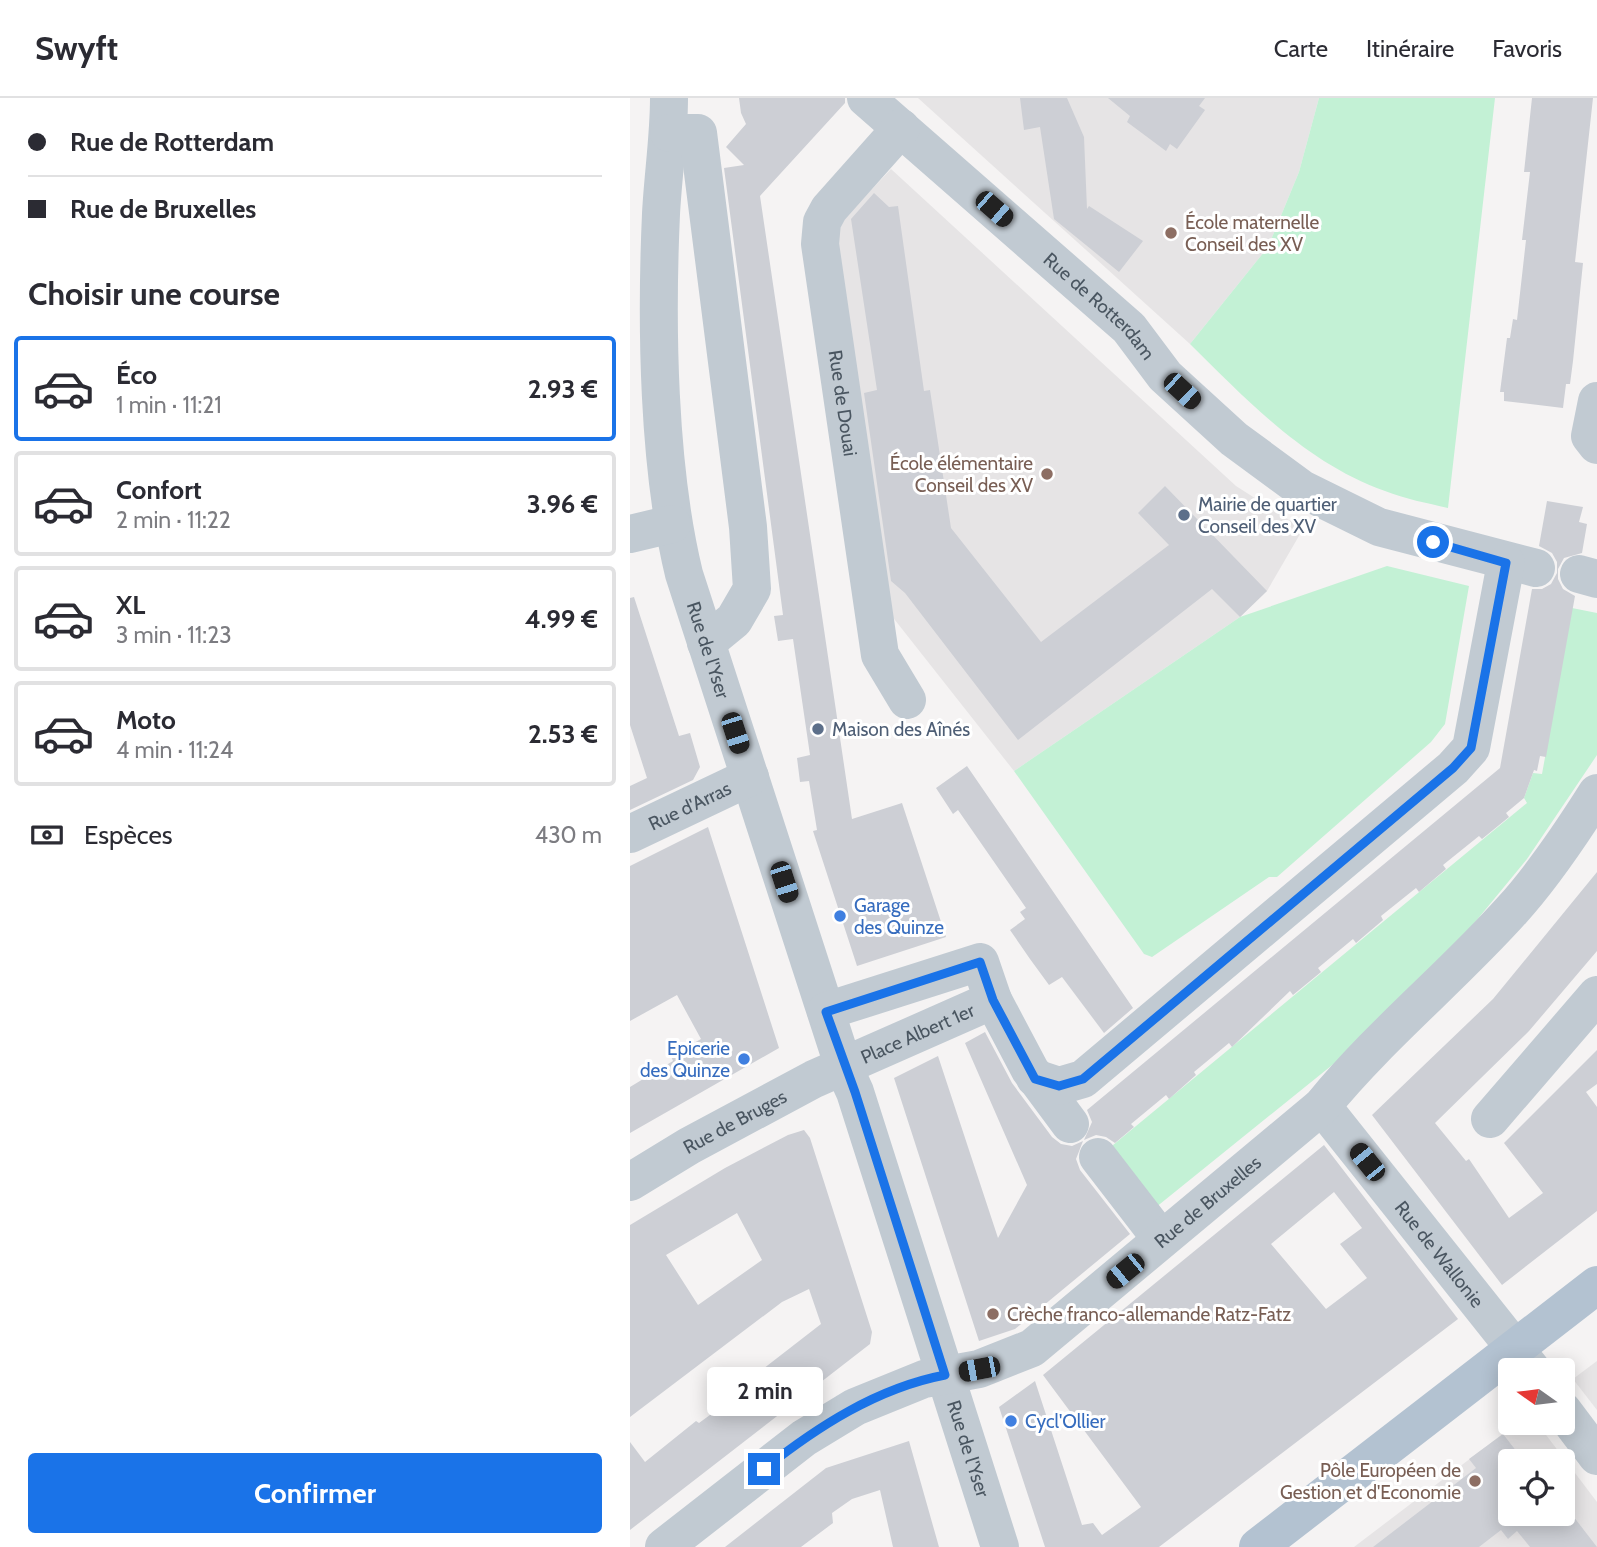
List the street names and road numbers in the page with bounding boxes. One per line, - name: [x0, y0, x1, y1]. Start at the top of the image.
- street label: Rue de Rotterdam: [1039, 247, 1160, 364]
- street label: Rue de Douai: [824, 348, 862, 458]
- street label: Rue de l'Yser: [682, 599, 735, 701]
- street label: Rue d'Arras: [645, 776, 735, 835]
- street label: Place Albert 1er: [857, 998, 978, 1068]
- street label: Rue de Bruges: [679, 1084, 791, 1159]
- street label: Rue de Bruxelles: [1149, 1150, 1266, 1253]
- street label: Rue de Wallonie: [1390, 1196, 1489, 1312]
- street label: Rue de l'Yser: [942, 1397, 995, 1500]

